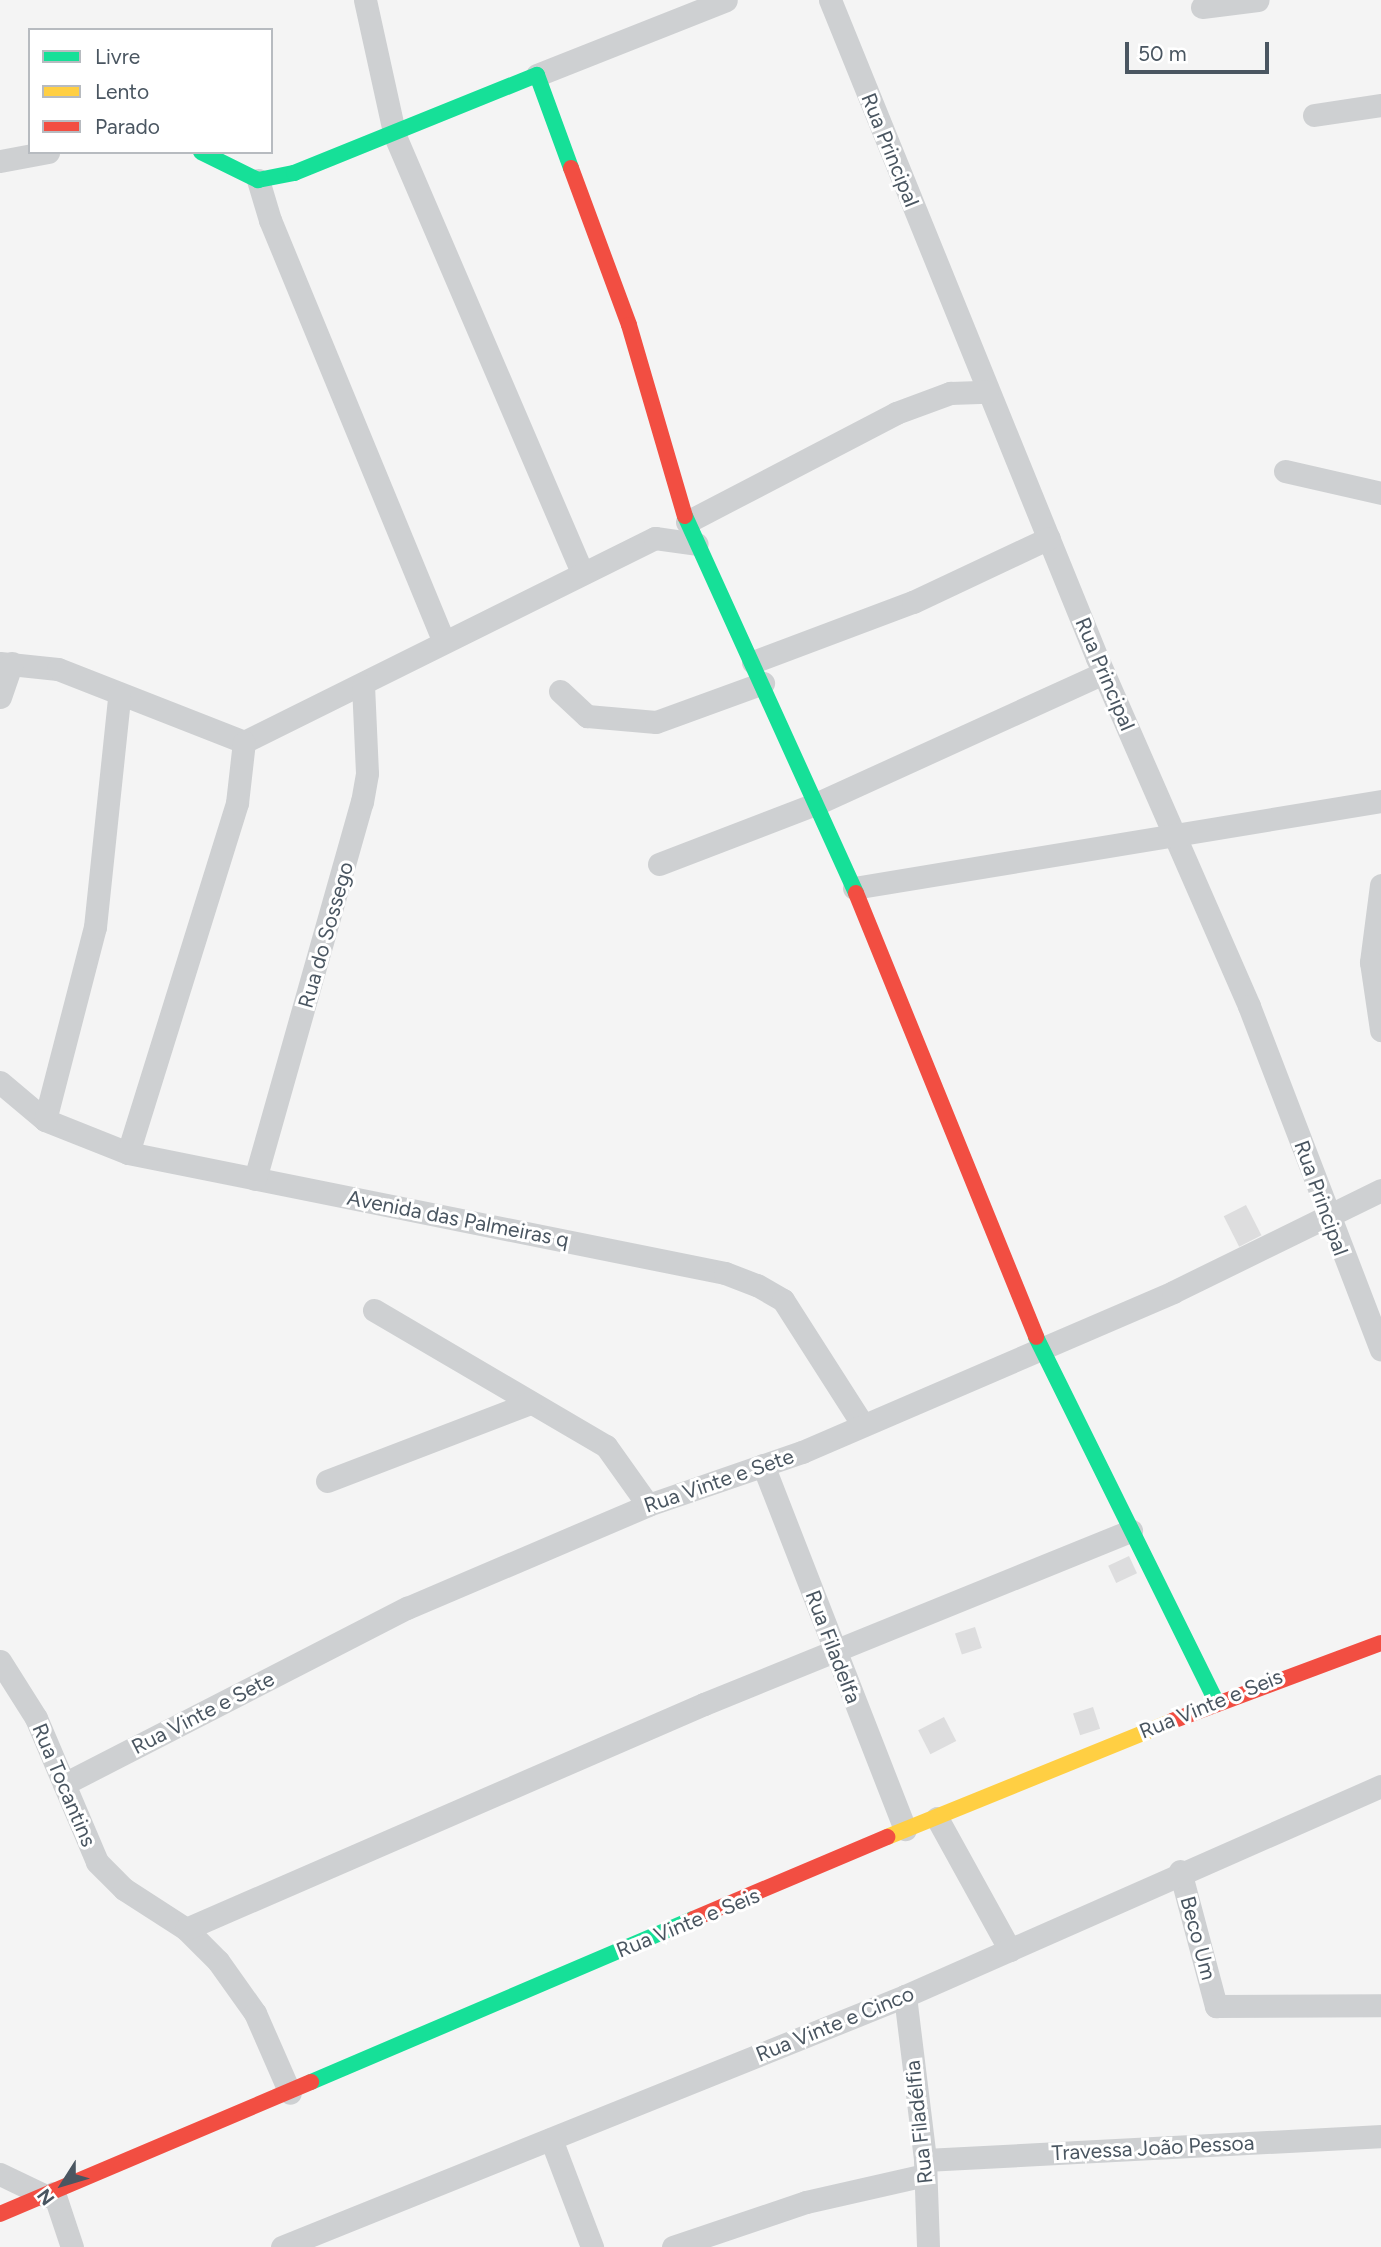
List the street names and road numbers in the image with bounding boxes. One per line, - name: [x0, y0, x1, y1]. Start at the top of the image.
- street label: Rua Principal: [856, 89, 924, 211]
- street label: Rua Principal: [1070, 614, 1140, 734]
- street label: Rua do Sossego: [293, 859, 359, 1011]
- street label: Rua Principal: [1289, 1137, 1353, 1259]
- street label: Avenida das Palmeiras q: [345, 1185, 571, 1253]
- street label: Rua Vinte e Sete: [641, 1444, 797, 1518]
- street label: Rua Filadelfa: [800, 1587, 866, 1707]
- street label: Rua Vinte e Seis: [1136, 1664, 1286, 1744]
- street label: Rua Vinte e Sete: [127, 1666, 279, 1760]
- street label: Rua Tocantins: [27, 1720, 101, 1850]
- street label: Rua Vinte e Seis: [613, 1883, 763, 1963]
- street label: Beco Um: [1175, 1893, 1221, 1983]
- street label: Rua Vinte e Cinco: [752, 1981, 918, 2067]
- street label: Rua Filadélfia: [900, 2059, 938, 2185]
- street label: Travessa João Pessoa: [1051, 2130, 1255, 2166]

